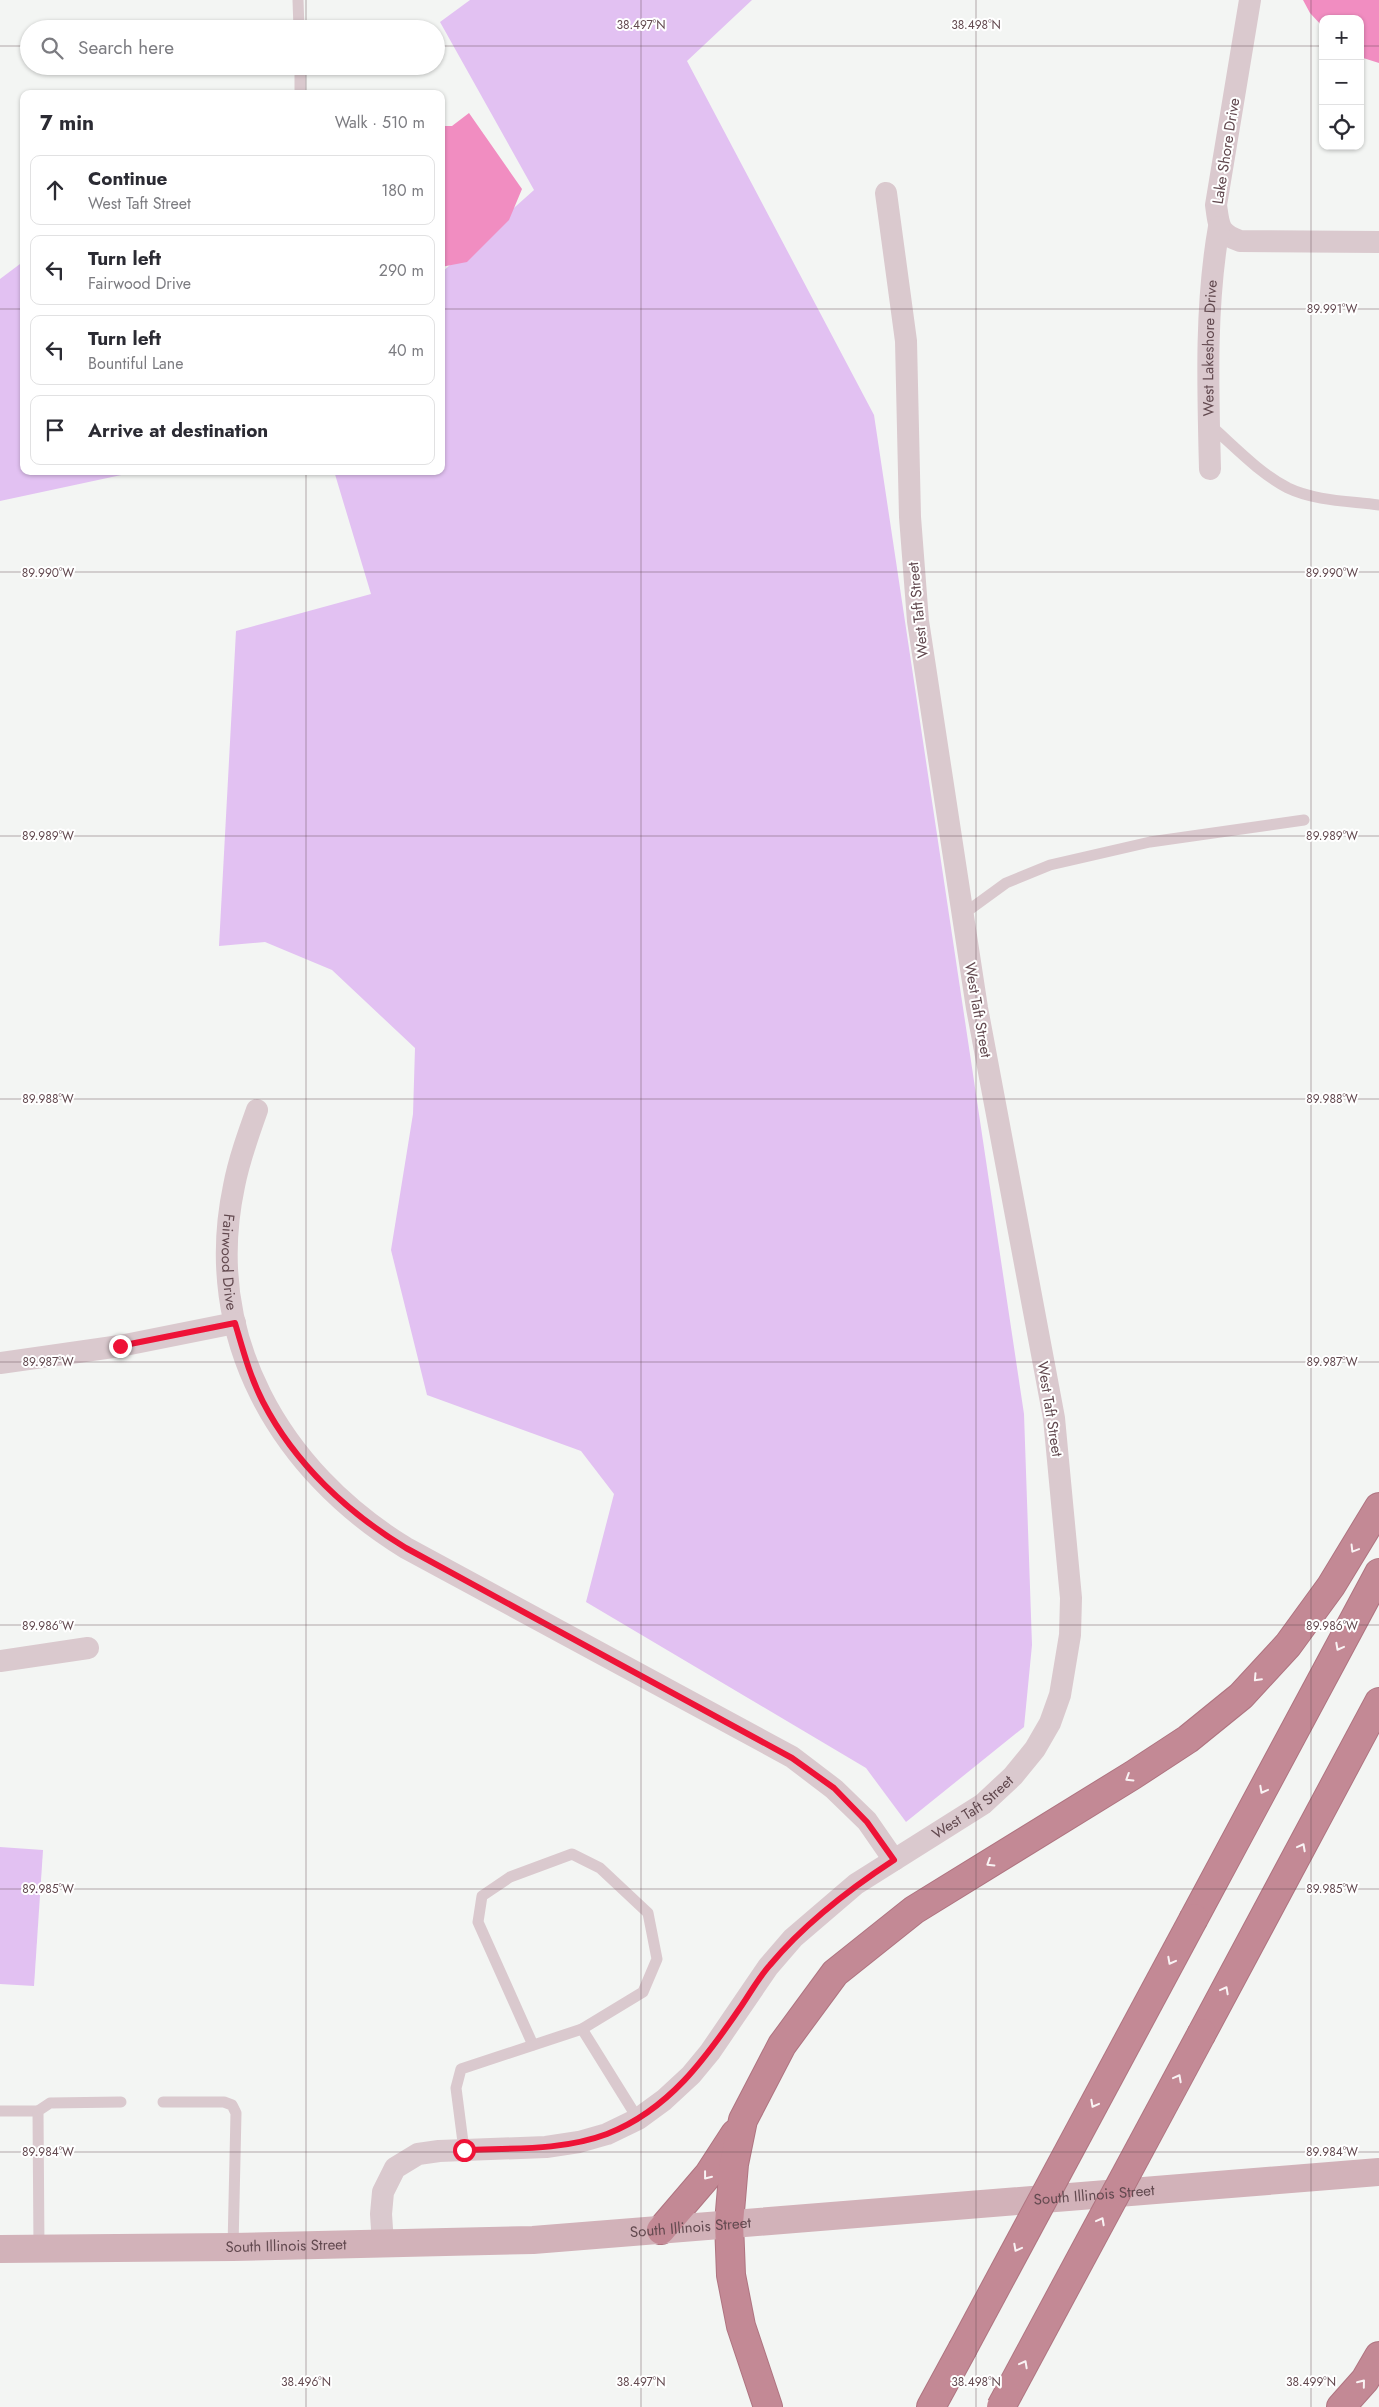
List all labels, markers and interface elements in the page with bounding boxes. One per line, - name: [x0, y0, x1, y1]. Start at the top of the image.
- map controls: [1319, 15, 1364, 150]
- button: +: [1319, 15, 1364, 60]
- text: 38.497°N: [616, 16, 666, 34]
- text: 38.498°N: [951, 16, 1001, 34]
- search box: [20, 20, 445, 75]
- icon: search: [38, 34, 66, 62]
- text: Search here: [78, 34, 174, 61]
- button: −: [1319, 60, 1364, 105]
- street label: Lake Shore Drive: [1207, 96, 1245, 206]
- button: locate: [1319, 105, 1364, 150]
- text: 7 min: [40, 108, 94, 138]
- text: Walk · 510 m: [335, 111, 425, 134]
- text: Continue: [88, 165, 167, 192]
- icon: ahead: [41, 176, 69, 204]
- text: 180 m: [381, 179, 424, 202]
- text: West Taft Street: [88, 192, 191, 215]
- text: Turn left: [88, 245, 161, 272]
- icon: left: [41, 256, 69, 284]
- text: 290 m: [379, 259, 424, 282]
- text: Fairwood Drive: [88, 272, 191, 295]
- street label: West Lakeshore Drive: [1197, 279, 1223, 416]
- text: 89.991°W: [1307, 300, 1357, 318]
- text: Turn left: [88, 325, 161, 352]
- icon: left: [41, 336, 69, 364]
- text: 40 m: [388, 339, 424, 362]
- text: Bountiful Lane: [88, 352, 183, 375]
- icon: arrive: [41, 416, 69, 444]
- text: Arrive at destination: [88, 417, 268, 444]
- street label: West Taft Street: [902, 561, 934, 659]
- text: 89.990°W: [22, 564, 74, 582]
- text: 89.990°W: [1306, 564, 1358, 582]
- text: 89.989°W: [22, 827, 74, 845]
- text: 89.989°W: [1306, 827, 1358, 845]
- street label: West Taft Street: [959, 961, 997, 1060]
- text: 89.988°W: [22, 1090, 74, 1108]
- text: 89.988°W: [1306, 1090, 1358, 1108]
- street label: Fairwood Drive: [216, 1213, 243, 1312]
- route end: [109, 1335, 132, 1358]
- text: 89.987°W: [22, 1353, 74, 1371]
- text: 89.987°W: [1306, 1353, 1358, 1371]
- street label: West Taft Street: [1032, 1360, 1068, 1459]
- one-way arrow: [1350, 1543, 1360, 1552]
- text: 89.986°W: [22, 1617, 74, 1635]
- text: 89.986°W: [1306, 1617, 1358, 1635]
- one-way arrow: [1336, 1641, 1346, 1650]
- one-way arrow: [1254, 1673, 1263, 1682]
- street label: West Taft Street: [928, 1770, 1019, 1844]
- one-way arrow: [1125, 1771, 1134, 1781]
- one-way arrow: [1259, 1785, 1269, 1794]
- one-way arrow: [1296, 1843, 1306, 1852]
- one-way arrow: [987, 1857, 996, 1866]
- text: 89.985°W: [22, 1880, 74, 1898]
- text: 89.985°W: [1306, 1880, 1358, 1898]
- one-way arrow: [1167, 1956, 1177, 1965]
- one-way arrow: [1219, 1986, 1229, 1995]
- one-way arrow: [1172, 2074, 1182, 2083]
- one-way arrow: [1090, 2099, 1100, 2108]
- route start: [453, 2139, 476, 2162]
- text: 89.984°W: [22, 2143, 74, 2161]
- text: 89.984°W: [1306, 2143, 1358, 2161]
- one-way arrow: [704, 2170, 713, 2179]
- street label: South Illinois Street: [1033, 2179, 1156, 2211]
- street label: South Illinois Street: [629, 2211, 752, 2243]
- one-way arrow: [1095, 2217, 1105, 2226]
- street label: South Illinois Street: [225, 2233, 347, 2258]
- one-way arrow: [1013, 2242, 1023, 2251]
- one-way arrow: [1018, 2360, 1028, 2369]
- text: 38.496°N: [281, 2373, 331, 2391]
- text: 38.497°N: [616, 2373, 666, 2391]
- text: 38.498°N: [951, 2373, 1001, 2391]
- text: 38.499°N: [1286, 2373, 1336, 2391]
- one-way arrow: [1356, 2380, 1364, 2389]

